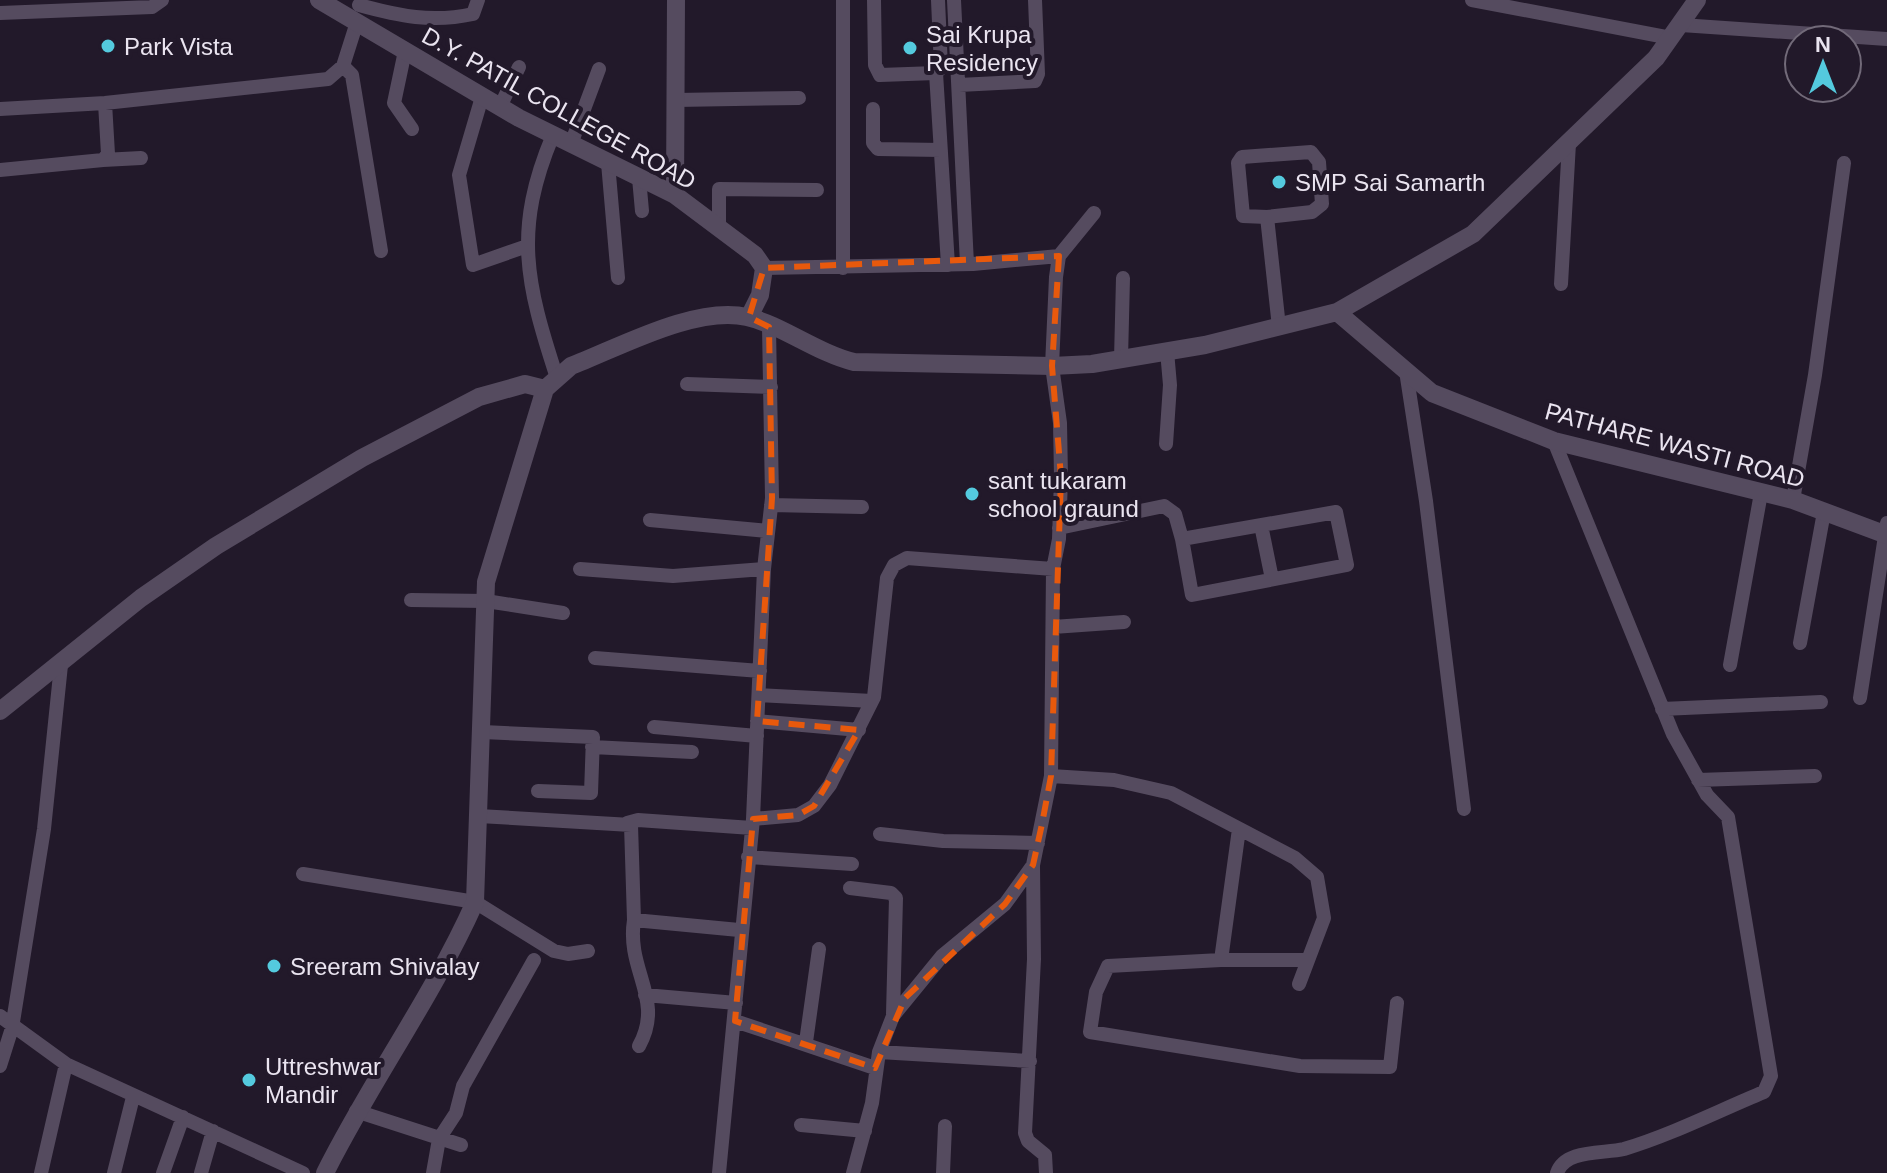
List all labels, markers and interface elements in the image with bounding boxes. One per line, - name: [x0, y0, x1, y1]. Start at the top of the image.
- street label: D.Y. PATIL COLLEGE ROAD: [418, 21, 700, 195]
- place label: Sai Krupa Residency: [926, 21, 1038, 76]
- north arrow: [1783, 24, 1863, 104]
- text: N: [1815, 32, 1831, 57]
- place label: Park Vista: [124, 33, 234, 60]
- marker: Park Vista: [99, 37, 117, 55]
- marker: Sai Krupa Residency: [901, 39, 919, 57]
- place label: SMP Sai Samarth: [1295, 169, 1485, 196]
- marker: SMP Sai Samarth: [1270, 173, 1288, 191]
- street label: PATHARE WASTI ROAD: [1542, 397, 1808, 493]
- place label: sant tukaram school graund: [988, 467, 1139, 522]
- marker: sant tukaram school graund: [963, 485, 981, 503]
- place label: Sreeram Shivalay: [290, 953, 479, 980]
- marker: Sreeram Shivalay: [265, 957, 283, 975]
- place label: Uttreshwar Mandir: [265, 1053, 381, 1108]
- marker: Uttreshwar Mandir: [240, 1071, 258, 1089]

